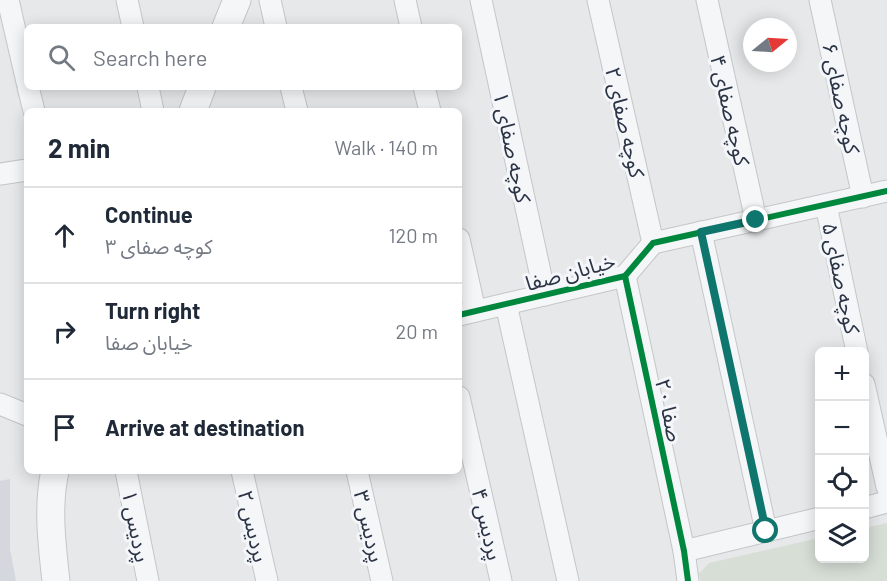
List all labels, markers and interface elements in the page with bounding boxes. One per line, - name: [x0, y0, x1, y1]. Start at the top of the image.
- north arrow: [743, 18, 797, 72]
- search box: [24, 24, 462, 90]
- street label: کوچه صفای ۶: [816, 40, 866, 157]
- icon: search: [45, 41, 78, 74]
- text: Search here: [93, 44, 207, 70]
- street label: کوچه صفای ۴: [704, 52, 756, 169]
- street label: کوچه صفای ۲: [599, 64, 651, 181]
- street label: کوچه صفای ۱: [487, 89, 537, 206]
- text: 2 min: [48, 132, 110, 163]
- text: Walk · 140 m: [334, 135, 438, 159]
- text: Continue: [105, 201, 193, 227]
- route end: [742, 206, 768, 232]
- icon: ahead: [48, 219, 81, 252]
- street label: کوچه صفای ۵: [816, 220, 866, 337]
- text: 120 m: [388, 223, 438, 247]
- text: کوچه صفای ۳: [105, 234, 213, 258]
- street label: خیابان صفا: [522, 247, 618, 296]
- text: Turn right: [105, 297, 200, 323]
- icon: right: [48, 315, 81, 348]
- text: 20 m: [395, 319, 438, 343]
- text: خیابان صفا: [105, 330, 193, 354]
- map controls: [815, 347, 869, 563]
- button: +: [815, 347, 869, 401]
- street label: صفا ۲۰: [651, 376, 689, 444]
- button: −: [815, 401, 869, 455]
- icon: arrive: [48, 411, 81, 444]
- text: Arrive at destination: [105, 414, 304, 440]
- button: locate: [815, 455, 869, 509]
- street label: پردیس ۴: [465, 486, 508, 563]
- street label: پردیس ۱: [116, 488, 156, 565]
- street label: پردیس ۲: [231, 488, 274, 565]
- street label: پردیس ۳: [347, 488, 390, 565]
- button: layers: [815, 509, 869, 563]
- route start: [752, 517, 778, 543]

